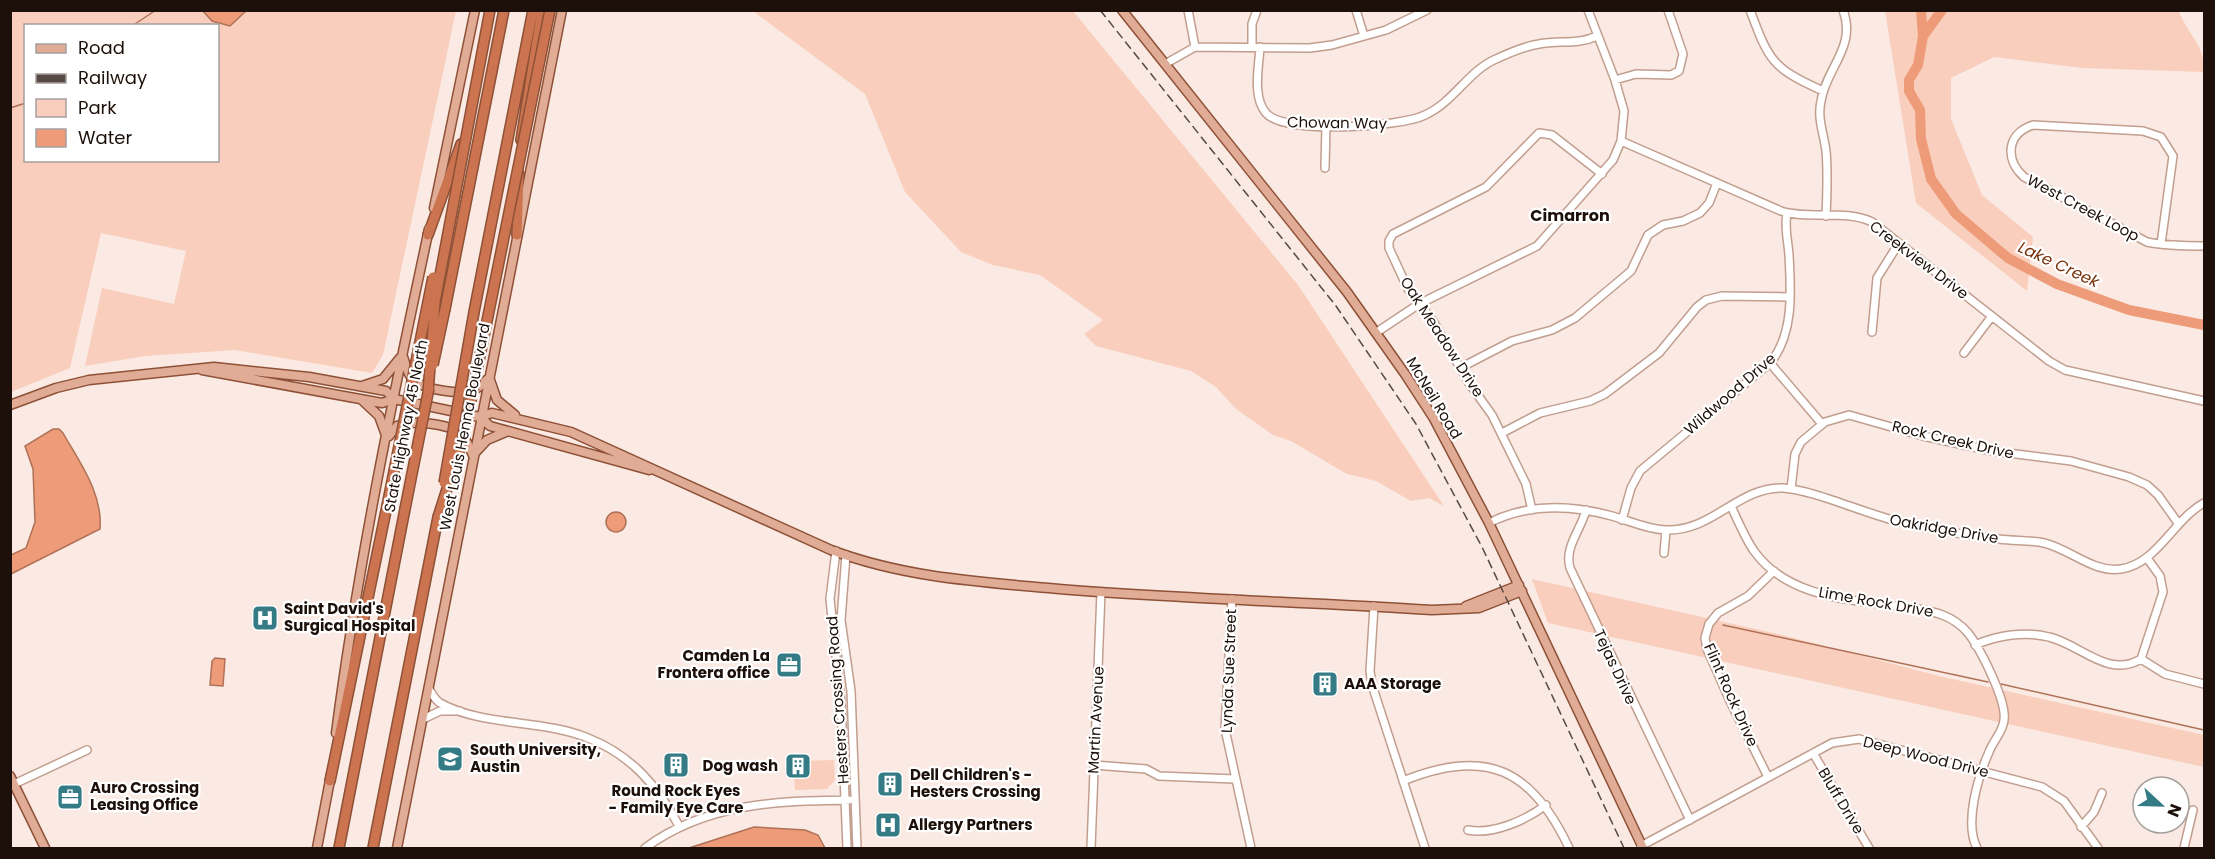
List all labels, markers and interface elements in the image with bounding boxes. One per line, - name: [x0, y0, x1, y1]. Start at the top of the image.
- legend: [24, 24, 219, 162]
- text: Road: [78, 35, 125, 60]
- text: Railway: [78, 65, 147, 90]
- text: Park: [78, 95, 117, 120]
- street label: Chowan Way: [1287, 111, 1388, 134]
- text: Water: [78, 125, 132, 150]
- street label: West Creek Loop: [2023, 169, 2143, 246]
- district label: Cimarron: [1530, 204, 1610, 227]
- street label: Creekview Drive: [1866, 215, 1973, 304]
- water label: Lake Creek: [2014, 236, 2104, 294]
- street label: Oak Meadow Drive: [1396, 272, 1489, 401]
- street label: West Louis Henna Boulevard: [434, 321, 495, 533]
- street label: State Highway 45 North: [378, 338, 433, 514]
- street label: Wildwood Drive: [1679, 348, 1780, 439]
- street label: McNeil Road: [1402, 353, 1467, 443]
- street label: Rock Creek Drive: [1890, 415, 2016, 464]
- street label: Oakridge Drive: [1888, 509, 2000, 548]
- street label: Lime Rock Drive: [1817, 581, 1935, 622]
- place label: Saint David's Surgical Hospital: [284, 598, 415, 636]
- hospital icon: Saint David's Surgical Hospital: [250, 603, 280, 633]
- street label: Lynda Sue Street: [1216, 608, 1241, 734]
- street label: Hesters Crossing Road: [821, 615, 854, 785]
- street label: Tejas Drive: [1589, 626, 1642, 708]
- street label: Flint Rock Drive: [1699, 640, 1764, 750]
- place label: Camden La Frontera office: [657, 645, 770, 683]
- office icon: Camden La Frontera office: [774, 650, 804, 680]
- street label: Martin Avenue: [1082, 666, 1109, 774]
- building icon: AAA Storage: [1310, 669, 1340, 699]
- place label: AAA Storage: [1344, 673, 1441, 694]
- street label: Deep Wood Drive: [1861, 731, 1991, 782]
- place label: South University, Austin: [470, 739, 601, 777]
- school or university icon: South University, Austin: [435, 744, 465, 774]
- building icon: Round Rock Eyes - Family Eye Care: [661, 750, 691, 780]
- building icon: Dog wash: [783, 751, 813, 781]
- place label: Dog wash: [703, 755, 778, 776]
- place label: Dell Children's - Hesters Crossing: [910, 764, 1041, 802]
- street label: Bluff Drive: [1813, 764, 1869, 838]
- building icon: Dell Children's - Hesters Crossing: [875, 769, 905, 799]
- north arrow: [2131, 775, 2191, 835]
- place label: Auro Crossing Leasing Office: [90, 777, 199, 815]
- place label: Round Rock Eyes - Family Eye Care: [609, 780, 743, 818]
- office icon: Auro Crossing Leasing Office: [55, 782, 85, 812]
- text: N: [2162, 801, 2187, 820]
- hospital icon: Allergy Partners: [873, 810, 903, 840]
- place label: Allergy Partners: [908, 814, 1033, 835]

